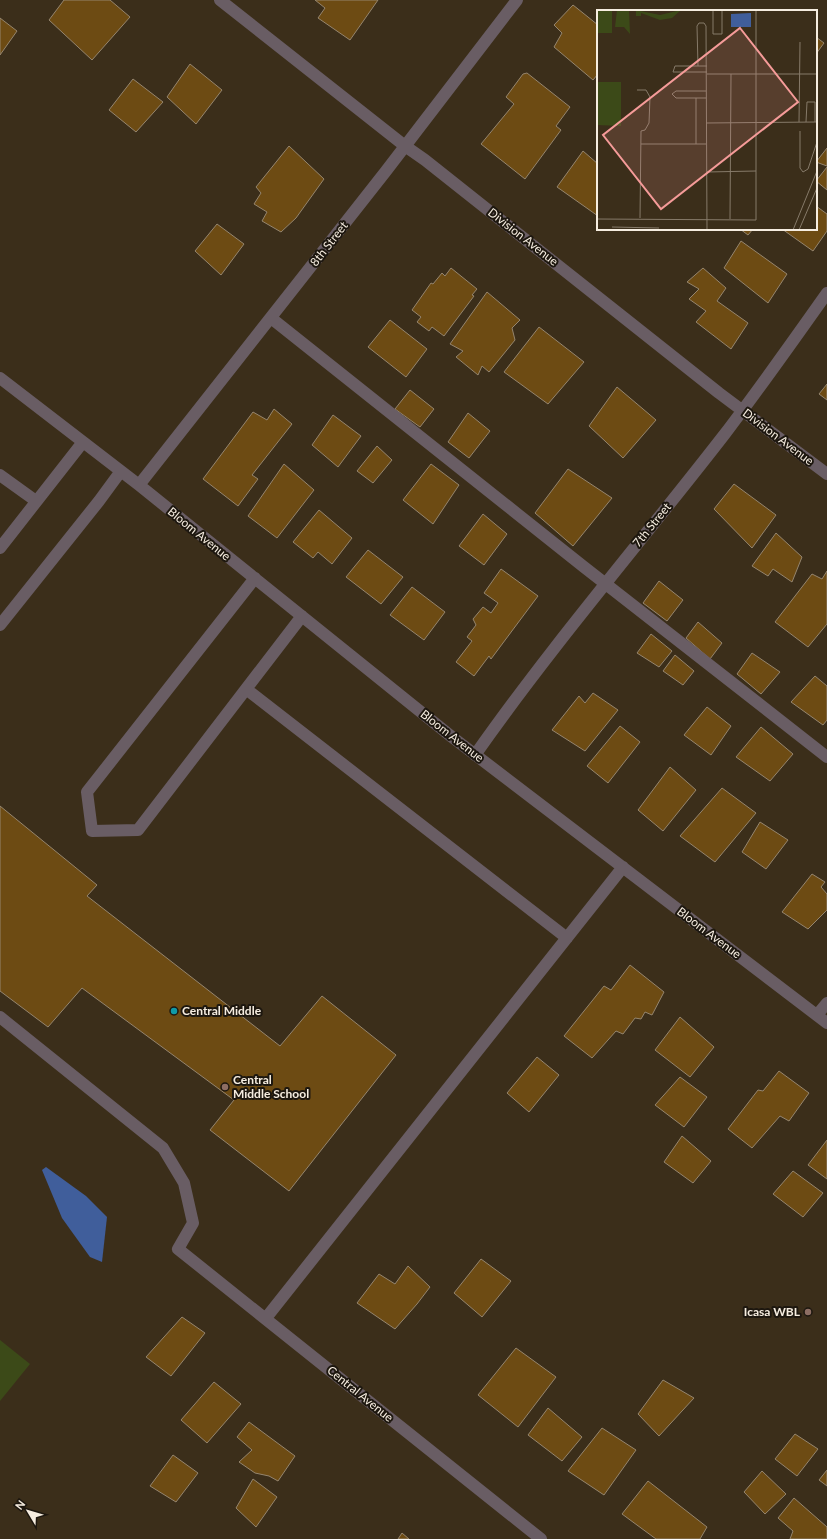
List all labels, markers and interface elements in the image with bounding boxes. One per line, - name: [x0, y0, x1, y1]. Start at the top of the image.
- inset map: [597, 10, 817, 230]
- street label: Division Avenue: [485, 205, 561, 269]
- street label: 8th Street: [306, 218, 351, 269]
- street label: Division Avenue: [740, 405, 817, 468]
- street label: 7th Street: [629, 499, 674, 550]
- street label: Bloom Avenue: [165, 504, 234, 563]
- street label: Bloom Avenue: [418, 706, 487, 765]
- street label: Bloom Avenue: [674, 904, 744, 962]
- place label: Central Middle: [182, 1003, 262, 1018]
- marker: Central Middle: [169, 1006, 179, 1016]
- place label: Central Middle School: [233, 1072, 309, 1101]
- marker: Central Middle School: [220, 1082, 230, 1092]
- place label: Icasa WBL: [744, 1304, 801, 1319]
- marker: Icasa WBL: [803, 1307, 813, 1317]
- street label: Central Avenue: [324, 1362, 396, 1425]
- north arrow: [8, 1491, 48, 1531]
- text: N: [12, 1497, 27, 1512]

